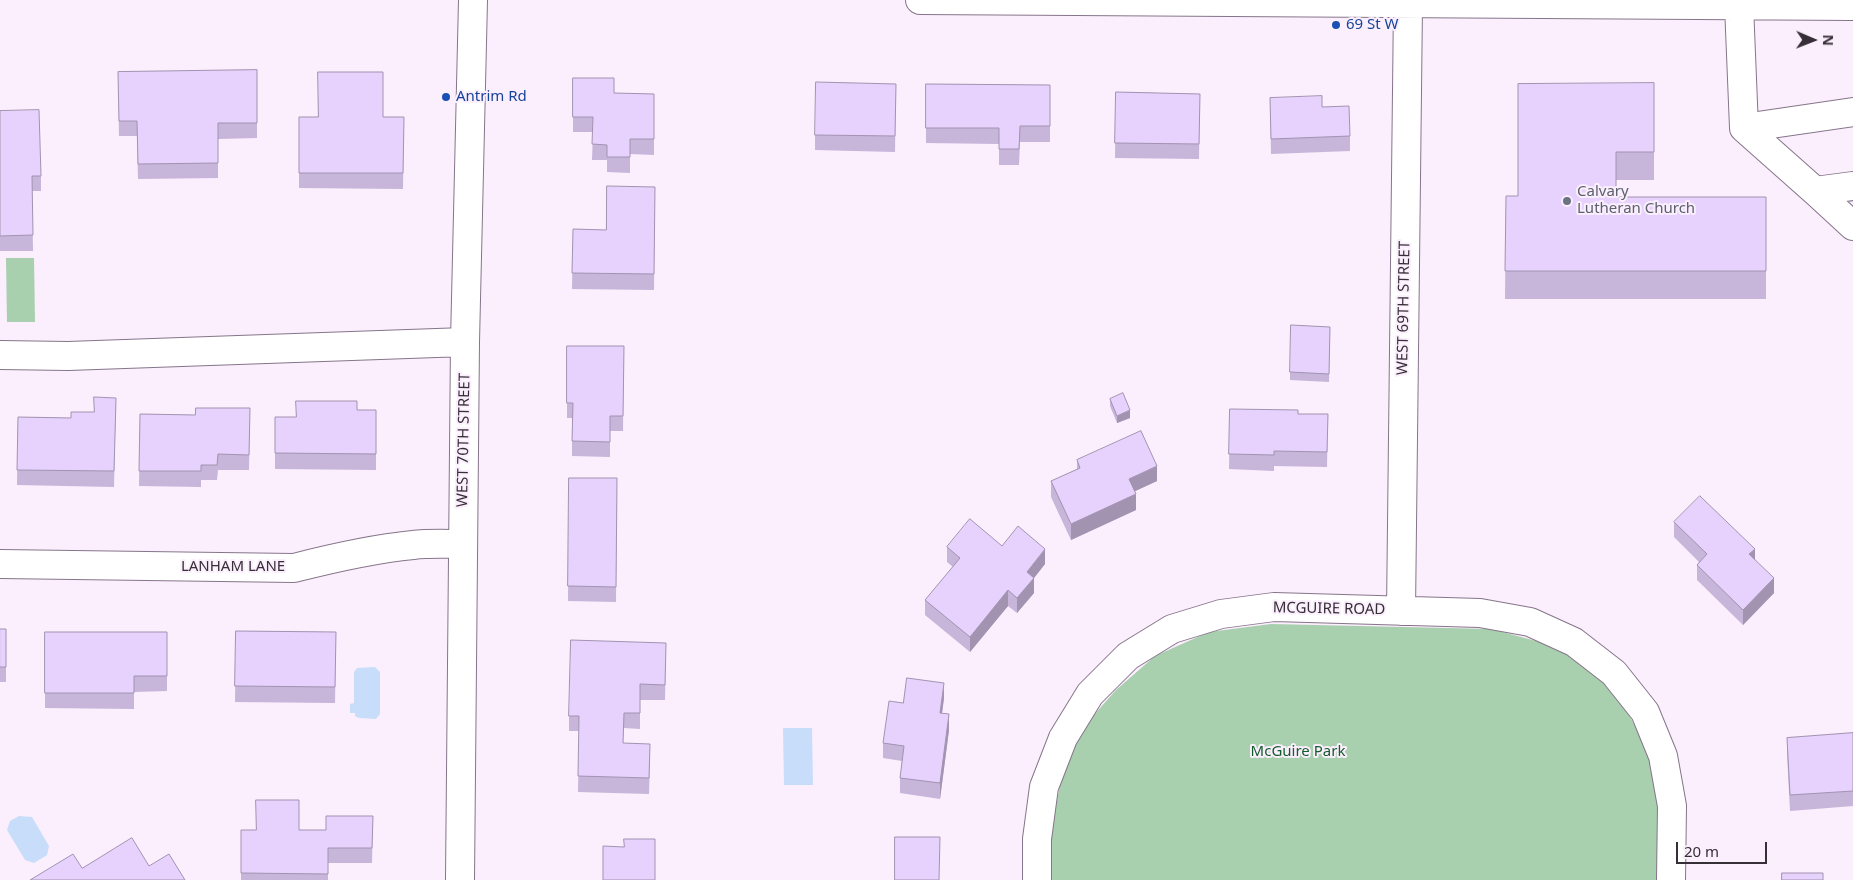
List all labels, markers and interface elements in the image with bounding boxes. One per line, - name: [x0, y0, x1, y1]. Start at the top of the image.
- north arrow: [1788, 15, 1838, 65]
- place label: 69 St W: [1346, 16, 1399, 34]
- marker: 69 St W: [1330, 19, 1342, 31]
- text: N: [1819, 34, 1838, 46]
- place label: Antrim Rd: [456, 88, 527, 106]
- marker: Antrim Rd: [440, 91, 452, 103]
- place label: Calvary Lutheran Church: [1577, 183, 1695, 218]
- marker: Calvary Lutheran Church: [1561, 195, 1573, 207]
- street label: WEST 69TH STREET: [1394, 241, 1414, 375]
- street label: WEST 70TH STREET: [454, 373, 474, 507]
- street label: LANHAM LANE: [181, 558, 285, 576]
- street label: MCGUIRE ROAD: [1273, 599, 1385, 619]
- park label: McGuire Park: [1251, 743, 1345, 761]
- scale bar: [1678, 832, 1769, 864]
- text: 20 m: [1684, 841, 1719, 861]

